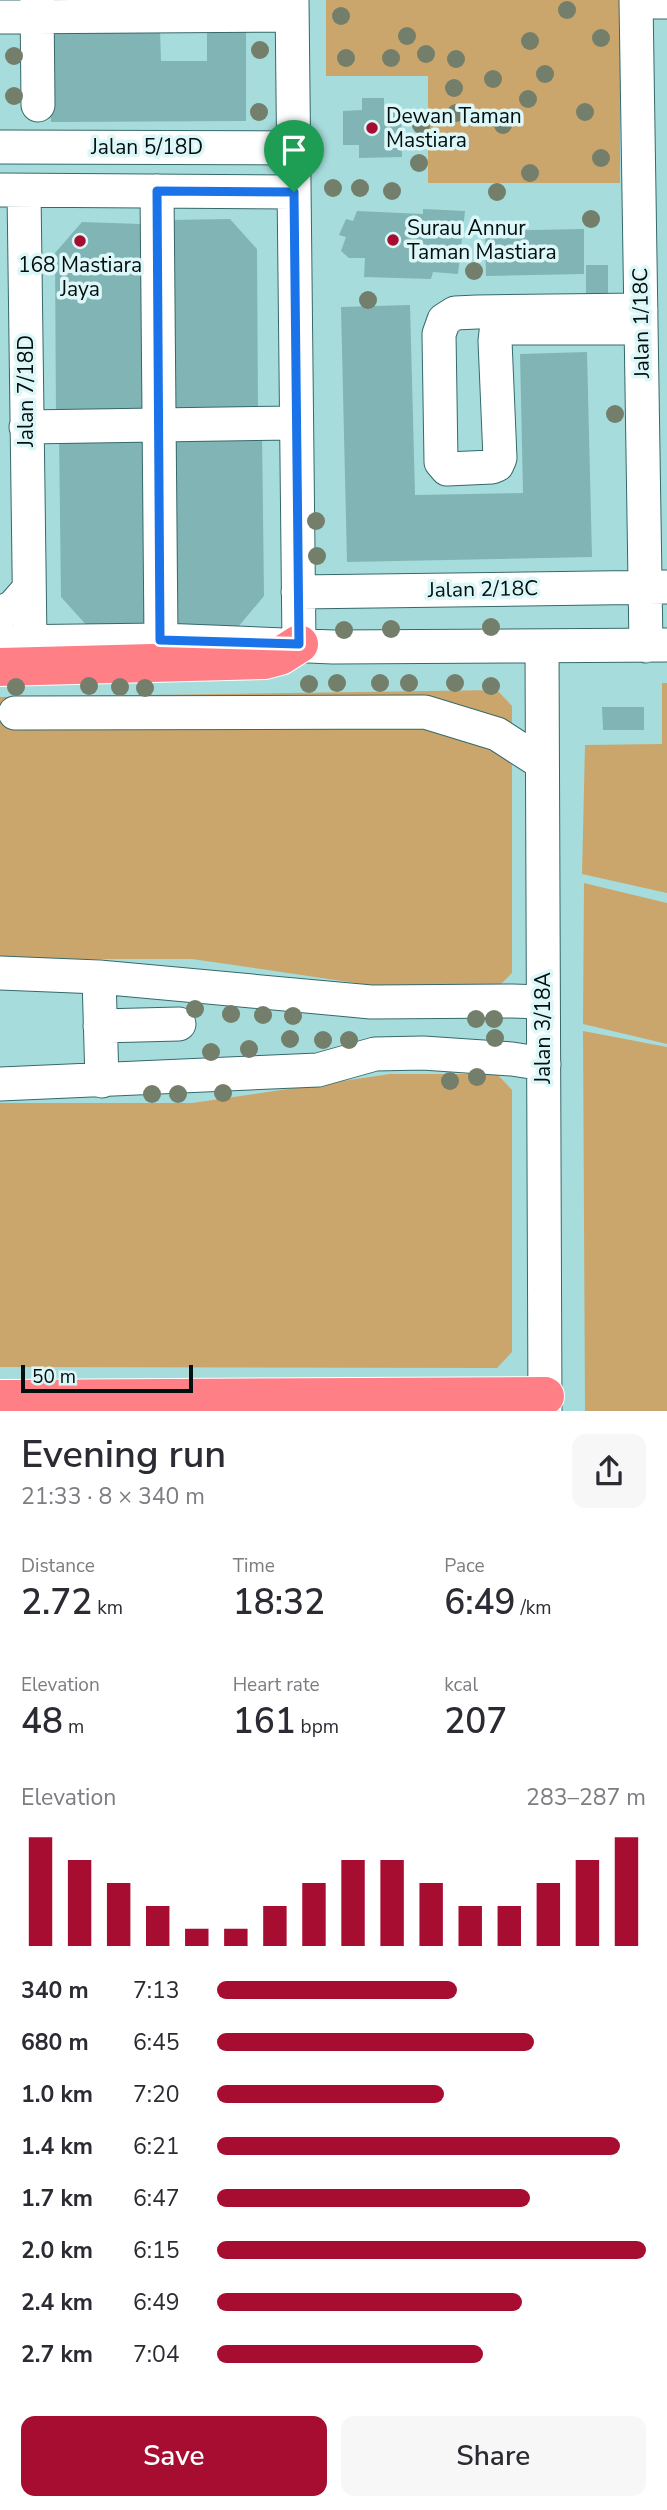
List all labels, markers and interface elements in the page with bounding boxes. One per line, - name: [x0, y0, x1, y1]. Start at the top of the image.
- place label: Dewan Taman Mastiara: [386, 102, 522, 154]
- pin: [264, 120, 324, 192]
- marker: Dewan Taman Mastiara: [364, 120, 380, 136]
- icon: arrive: [275, 131, 313, 169]
- street label: Jalan 5/18D: [90, 133, 203, 161]
- place label: Surau Annur Taman Mastiara: [407, 214, 557, 266]
- marker: Surau Annur Taman Mastiara: [385, 232, 401, 248]
- marker: 168 Mastiara Jaya: [72, 233, 88, 249]
- place label: 168 Mastiara Jaya: [18, 251, 142, 303]
- street label: Jalan 1/18C: [626, 268, 656, 379]
- street label: Jalan 7/18D: [12, 335, 40, 448]
- street label: Jalan 2/18C: [427, 574, 538, 604]
- street label: Jalan 3/18A: [529, 972, 557, 1085]
- scale bar: [21, 1362, 192, 1394]
- text: 50 m: [32, 1364, 76, 1390]
- text: Evening run: [21, 1429, 226, 1480]
- button: share: [572, 1434, 646, 1508]
- text: 21:33 · 8 × 340 m: [21, 1481, 205, 1512]
- text: Distance: [21, 1553, 95, 1579]
- text: Time: [233, 1553, 275, 1579]
- text: Pace: [444, 1553, 485, 1579]
- text: 2.72: [21, 1579, 92, 1626]
- text: 18:32: [233, 1579, 325, 1626]
- text: 6:49: [444, 1579, 516, 1626]
- text: km: [92, 1595, 123, 1621]
- text: /km: [516, 1595, 552, 1621]
- text: Elevation: [21, 1672, 100, 1698]
- text: Heart rate: [233, 1672, 320, 1698]
- text: kcal: [444, 1672, 478, 1698]
- text: 48: [21, 1698, 63, 1745]
- text: 161: [233, 1698, 296, 1745]
- text: 207: [444, 1698, 507, 1745]
- text: m: [63, 1714, 84, 1740]
- text: bpm: [296, 1714, 339, 1740]
- text: Elevation: [21, 1782, 116, 1813]
- text: 283–287 m: [526, 1782, 646, 1813]
- text: 340 m: [21, 1975, 89, 2006]
- text: 7:13: [133, 1975, 180, 2006]
- text: 680 m: [21, 2027, 89, 2058]
- text: 6:45: [133, 2027, 180, 2058]
- text: 1.0 km: [21, 2079, 93, 2110]
- text: 7:20: [133, 2079, 180, 2110]
- text: 1.4 km: [21, 2131, 93, 2162]
- text: 6:21: [133, 2131, 180, 2162]
- text: 1.7 km: [21, 2183, 93, 2214]
- text: 6:47: [133, 2183, 180, 2214]
- text: 2.0 km: [21, 2235, 93, 2266]
- text: 6:15: [133, 2235, 180, 2266]
- text: 2.4 km: [21, 2287, 93, 2318]
- text: 6:49: [133, 2287, 180, 2318]
- text: 2.7 km: [21, 2339, 93, 2370]
- text: 7:04: [133, 2339, 180, 2370]
- button: Save: [21, 2416, 327, 2496]
- button: Share: [341, 2416, 646, 2496]

